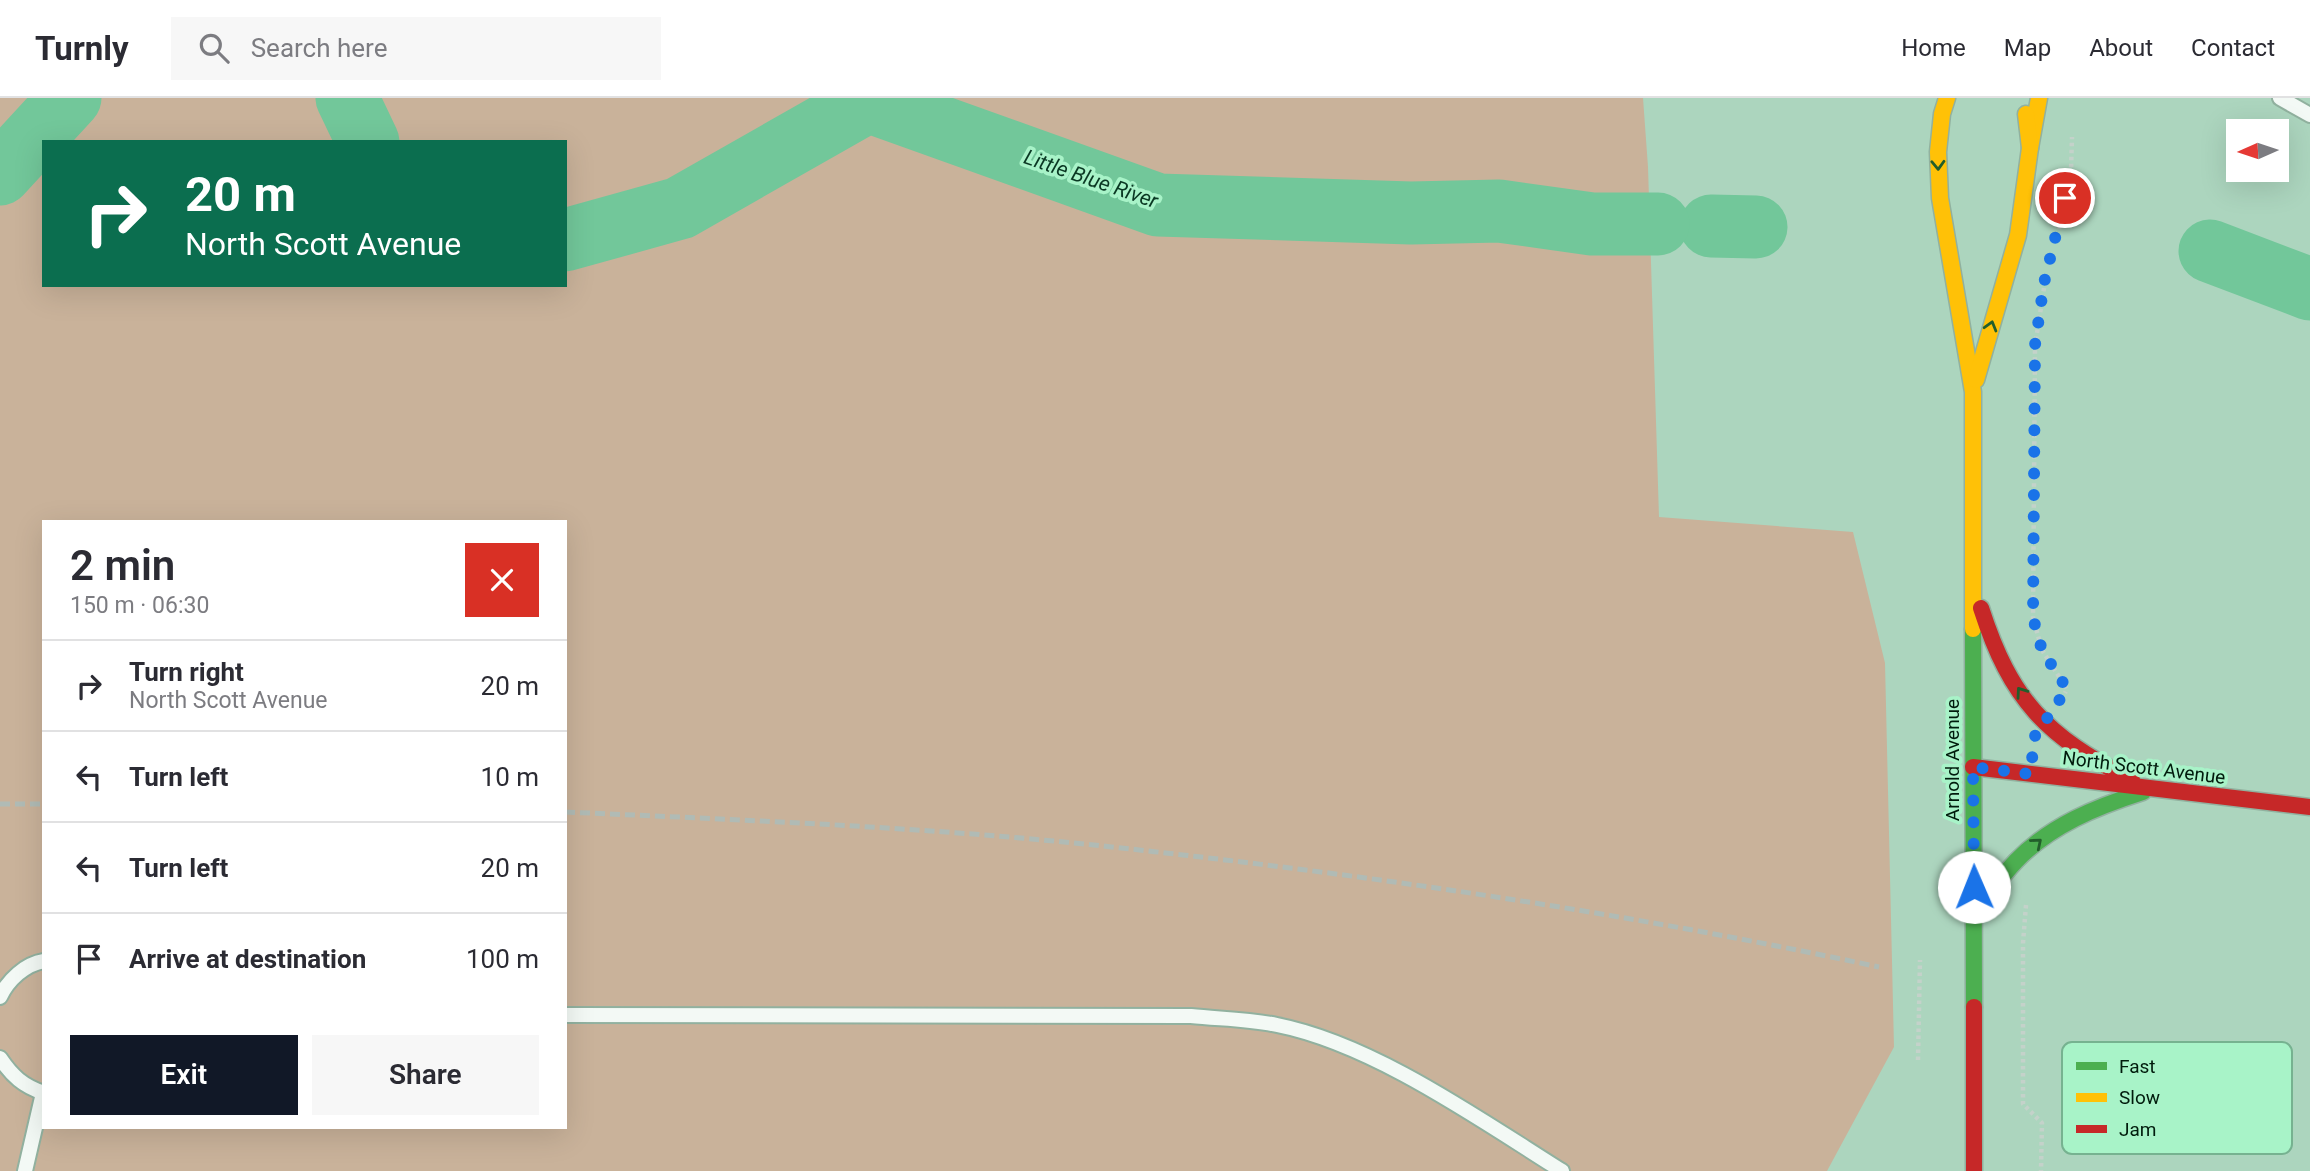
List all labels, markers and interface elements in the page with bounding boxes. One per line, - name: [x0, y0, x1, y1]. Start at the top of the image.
- search box: [171, 17, 661, 80]
- text: Turnly: [35, 29, 129, 68]
- icon: search: [195, 29, 233, 67]
- text: Search here: [251, 33, 387, 63]
- text: Home: [1901, 34, 1966, 62]
- text: Map: [2004, 34, 2051, 62]
- text: About: [2089, 34, 2153, 62]
- text: Contact: [2191, 34, 2275, 62]
- north arrow: [2226, 119, 2289, 182]
- map controls: [2226, 119, 2289, 182]
- water label: Little Blue River: [1021, 145, 1162, 213]
- one-way arrow: [1930, 161, 1946, 171]
- text: 20 m: [185, 166, 296, 223]
- icon: right: [70, 168, 161, 259]
- pin: [2035, 168, 2095, 228]
- icon: arrive: [2046, 179, 2084, 217]
- text: North Scott Avenue: [185, 225, 461, 263]
- one-way arrow: [1983, 320, 1997, 332]
- text: 2 min: [70, 541, 175, 590]
- button: close: [465, 543, 539, 617]
- text: 150 m · 06:30: [70, 592, 209, 619]
- text: Turn right: [129, 657, 244, 687]
- icon: right: [70, 667, 108, 705]
- text: 20 m: [481, 671, 539, 701]
- text: North Scott Avenue: [129, 687, 328, 714]
- one-way arrow: [2017, 687, 2029, 700]
- street label: Arnold Avenue: [1941, 699, 1964, 821]
- street label: North Scott Avenue: [2061, 746, 2227, 789]
- icon: left: [70, 758, 108, 796]
- text: Turn left: [129, 762, 228, 792]
- text: 10 m: [481, 762, 539, 792]
- one-way arrow: [2028, 839, 2041, 851]
- icon: left: [70, 849, 108, 887]
- position arrow: [1937, 850, 2011, 924]
- text: Turn left: [129, 853, 228, 883]
- text: 20 m: [481, 853, 539, 883]
- icon: arrive: [70, 940, 108, 978]
- text: Arrive at destination: [129, 944, 366, 974]
- text: 100 m: [466, 944, 539, 974]
- button: Exit: [70, 1035, 298, 1115]
- button: Share: [312, 1035, 539, 1115]
- legend: [2062, 1042, 2292, 1154]
- text: Fast: [2119, 1055, 2156, 1078]
- text: Slow: [2119, 1086, 2160, 1109]
- text: Jam: [2119, 1118, 2156, 1141]

